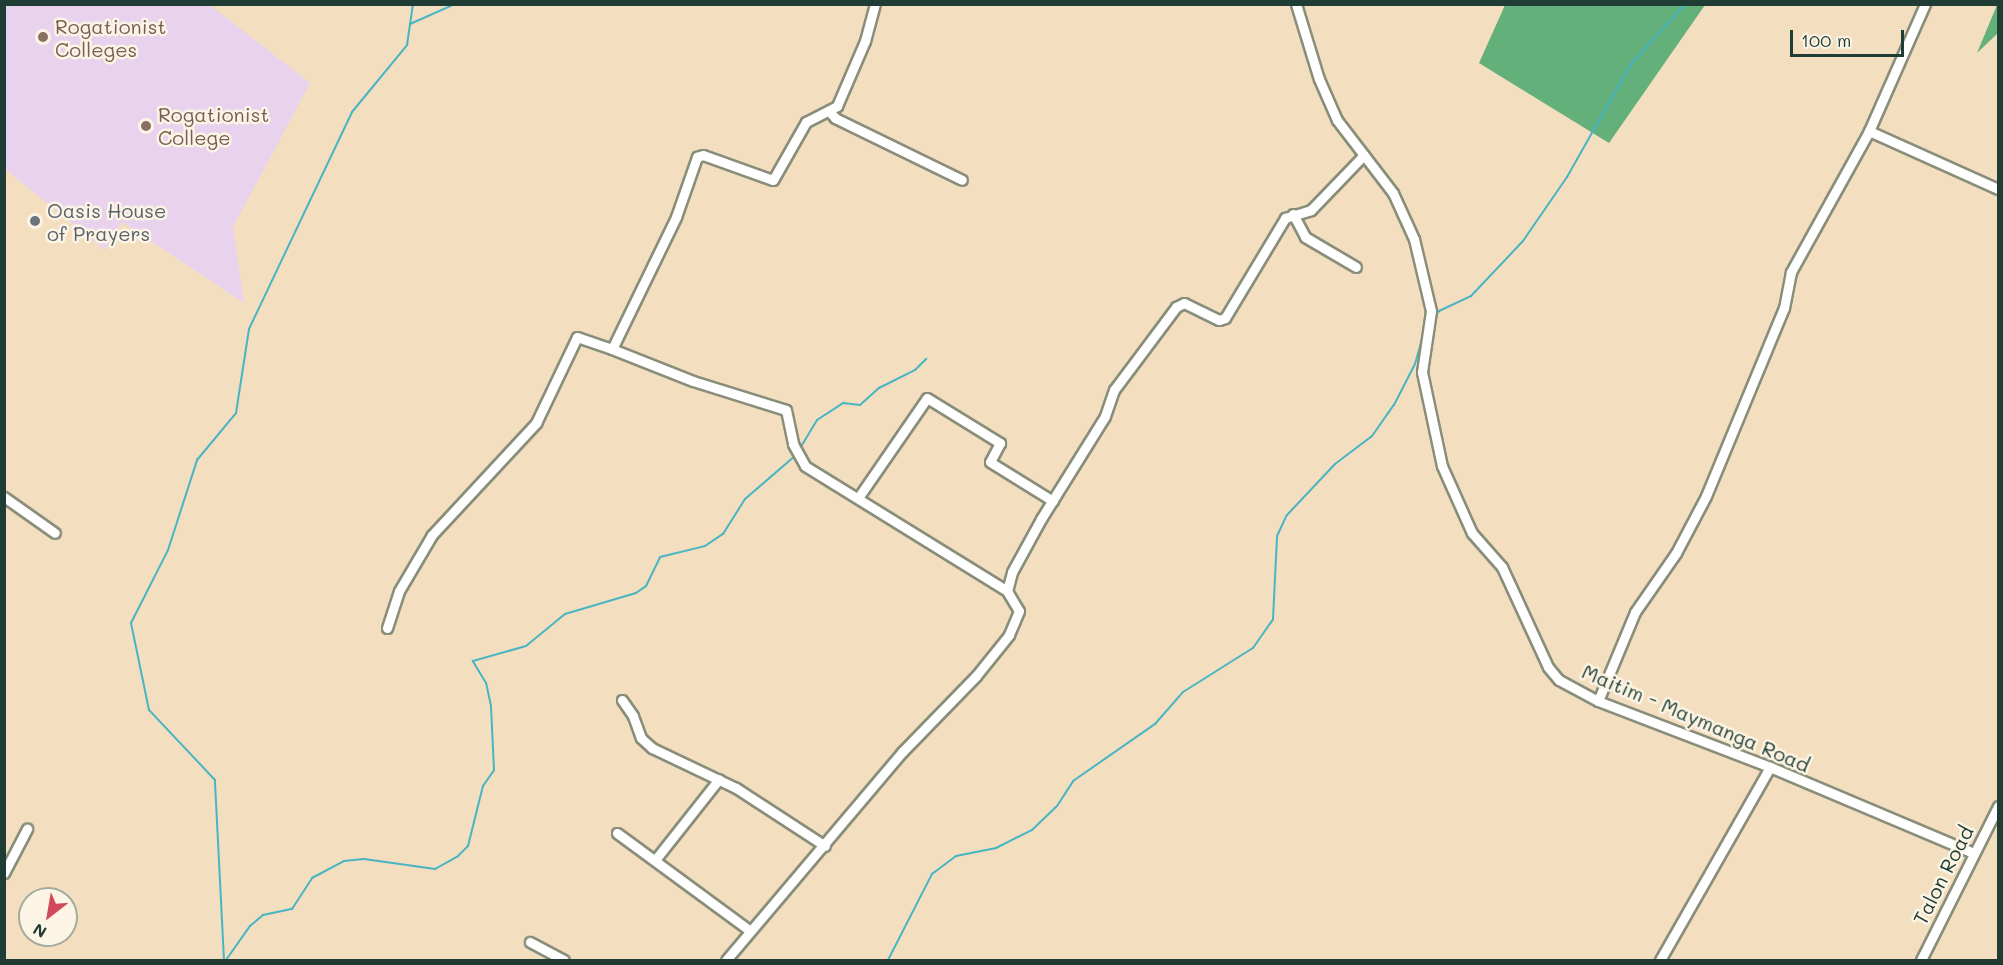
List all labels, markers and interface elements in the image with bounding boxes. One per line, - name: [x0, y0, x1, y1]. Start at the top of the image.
- place label: Rogationist Colleges: [55, 14, 166, 61]
- scale bar: [1793, 18, 1907, 56]
- text: 100 m: [1801, 28, 1851, 52]
- marker: Rogationist Colleges: [36, 30, 50, 44]
- place label: Rogationist College: [158, 102, 269, 149]
- marker: Rogationist College: [139, 119, 153, 133]
- place label: Oasis House of Prayers: [47, 198, 166, 245]
- marker: Oasis House of Prayers: [28, 214, 42, 228]
- street label: Maitim - Maymanga Road: [1578, 659, 1814, 777]
- street label: Talon Road: [1908, 822, 1978, 928]
- north arrow: [18, 887, 78, 947]
- text: N: [29, 919, 50, 943]

